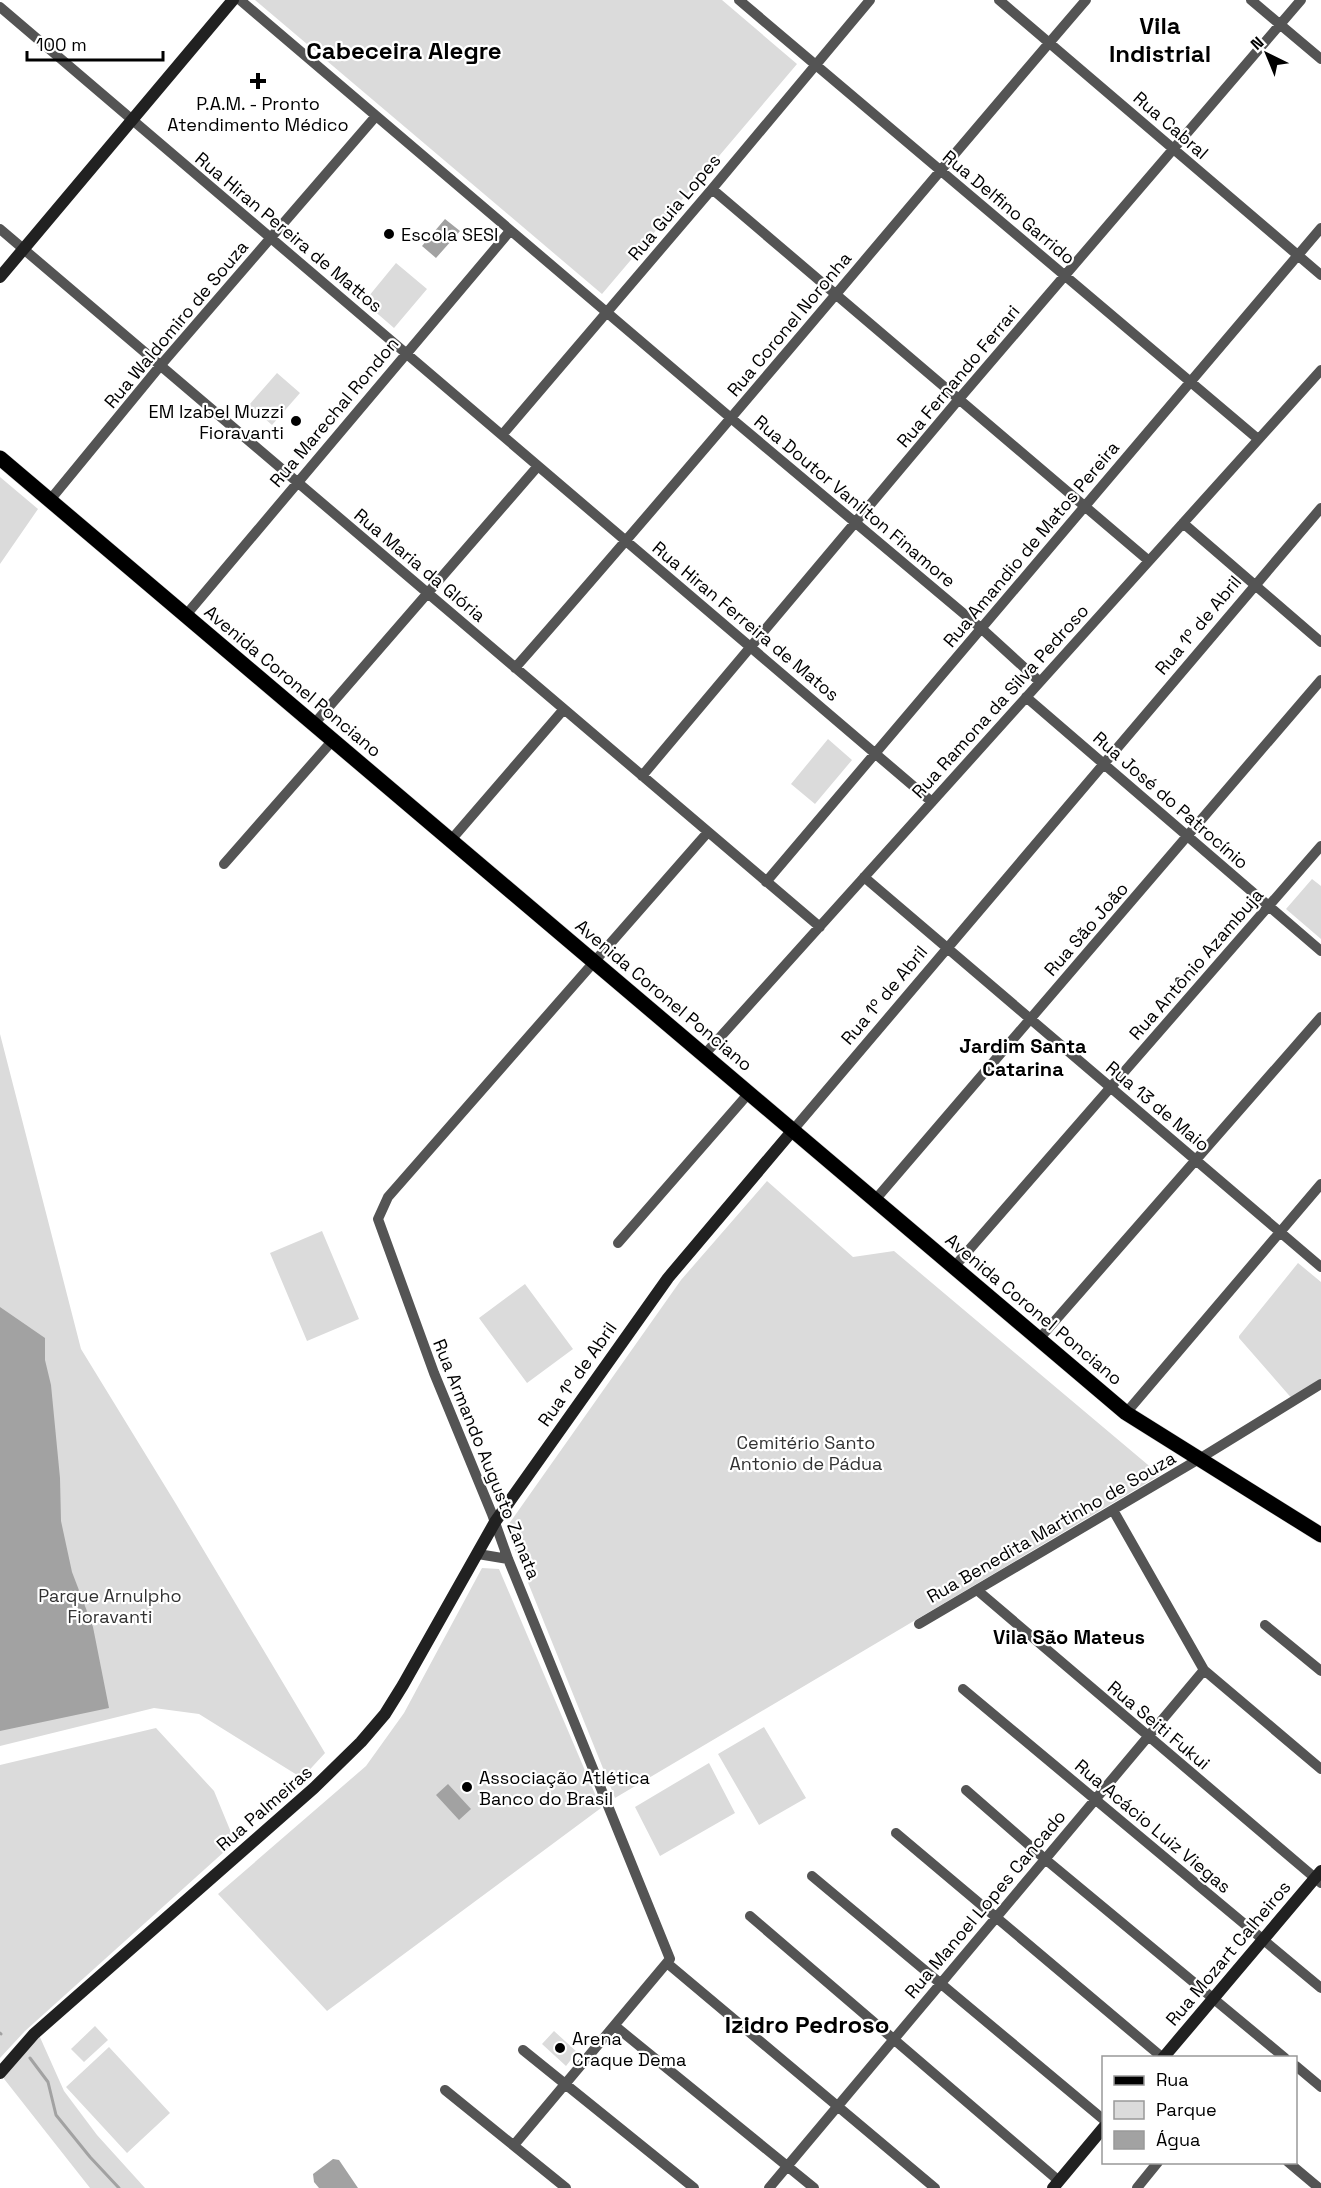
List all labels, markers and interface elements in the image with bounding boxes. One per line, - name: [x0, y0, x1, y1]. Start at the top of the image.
- district label: Vila Indistrial: [1109, 10, 1211, 69]
- scale bar: [27, 24, 164, 62]
- north arrow: [1237, 24, 1297, 84]
- text: N: [1246, 32, 1268, 55]
- text: 100 m: [36, 33, 87, 56]
- district label: Cabeceira Alegre: [306, 35, 502, 66]
- marker: P.A.M. - Pronto Atendimento Médico: [249, 72, 267, 90]
- street label: Rua Cabral: [1129, 86, 1213, 164]
- place label: P.A.M. - Pronto Atendimento Médico: [167, 92, 349, 136]
- street label: Rua Delfino Garrido: [938, 145, 1080, 269]
- street label: Rua Hiran Pereira de Mattos: [191, 147, 387, 317]
- street label: Rua Guia Lopes: [623, 149, 725, 265]
- place label: Escola SESI: [401, 223, 498, 246]
- marker: Escola SESI: [382, 227, 396, 241]
- street label: Rua Waldomiro de Souza: [99, 235, 253, 413]
- street label: Rua Coronel Noronha: [722, 247, 856, 401]
- street label: Rua Fernando Ferrari: [892, 300, 1024, 452]
- street label: Rua Marechal Rondon: [264, 332, 404, 492]
- place label: EM Izabel Muzzi Fioravanti: [149, 400, 284, 444]
- street label: Rua Doutor Vanilton Finamore: [749, 410, 961, 592]
- marker: EM Izabel Muzzi Fioravanti: [289, 414, 303, 428]
- street label: Rua Amandio de Matos Pereira: [938, 436, 1124, 652]
- street label: Rua Maria da Glória: [349, 503, 491, 627]
- street label: Rua Hiran Ferreira de Matos: [648, 536, 844, 706]
- street label: Rua 1º de Abril: [1150, 571, 1246, 679]
- street label: Rua Ramona da Silva Pedroso: [907, 599, 1093, 803]
- street label: Avenida Coronel Ponciano: [200, 600, 386, 762]
- street label: Rua José do Patrocínio: [1088, 726, 1254, 874]
- street label: Rua São João: [1039, 877, 1133, 981]
- street label: Rua Antônio Azambuja: [1124, 884, 1268, 1044]
- street label: Avenida Coronel Ponciano: [571, 914, 757, 1076]
- street label: Rua 1º de Abril: [836, 941, 932, 1049]
- district label: Jardim Santa Catarina: [959, 1033, 1087, 1082]
- street label: Rua 13 de Maio: [1101, 1056, 1215, 1156]
- street label: Avenida Coronel Ponciano: [941, 1228, 1127, 1390]
- street label: Rua 1º de Abril: [532, 1317, 622, 1431]
- street label: Rua Armando Augusto Zanata: [428, 1335, 546, 1583]
- park label: Cemitério Santo Antonio de Pádua: [730, 1431, 882, 1475]
- street label: Rua Benedita Martinho de Souza: [922, 1446, 1180, 1608]
- park label: Parque Arnulpho Fioravanti: [38, 1584, 182, 1628]
- district label: Vila São Mateus: [993, 1624, 1145, 1650]
- street label: Rua Seiti Fukui: [1103, 1675, 1215, 1775]
- street label: Rua Acácio Luiz Viegas: [1070, 1754, 1236, 1898]
- street label: Rua Palmeiras: [211, 1760, 317, 1856]
- place label: Associação Atlética Banco do Brasil: [479, 1766, 650, 1810]
- marker: Associação Atlética Banco do Brasil: [460, 1780, 474, 1794]
- street label: Rua Manoel Lopes Cancado: [899, 1805, 1071, 2003]
- street label: Rua Mozart Calheiros: [1161, 1876, 1295, 2030]
- district label: Izidro Pedroso: [725, 2009, 889, 2040]
- place label: Arena Craque Dema: [572, 2027, 686, 2071]
- marker: Arena Craque Dema: [553, 2041, 567, 2055]
- legend: [1102, 2056, 1297, 2164]
- text: Rua: [1156, 2068, 1189, 2091]
- text: Parque: [1156, 2098, 1217, 2121]
- text: Água: [1156, 2128, 1200, 2151]

